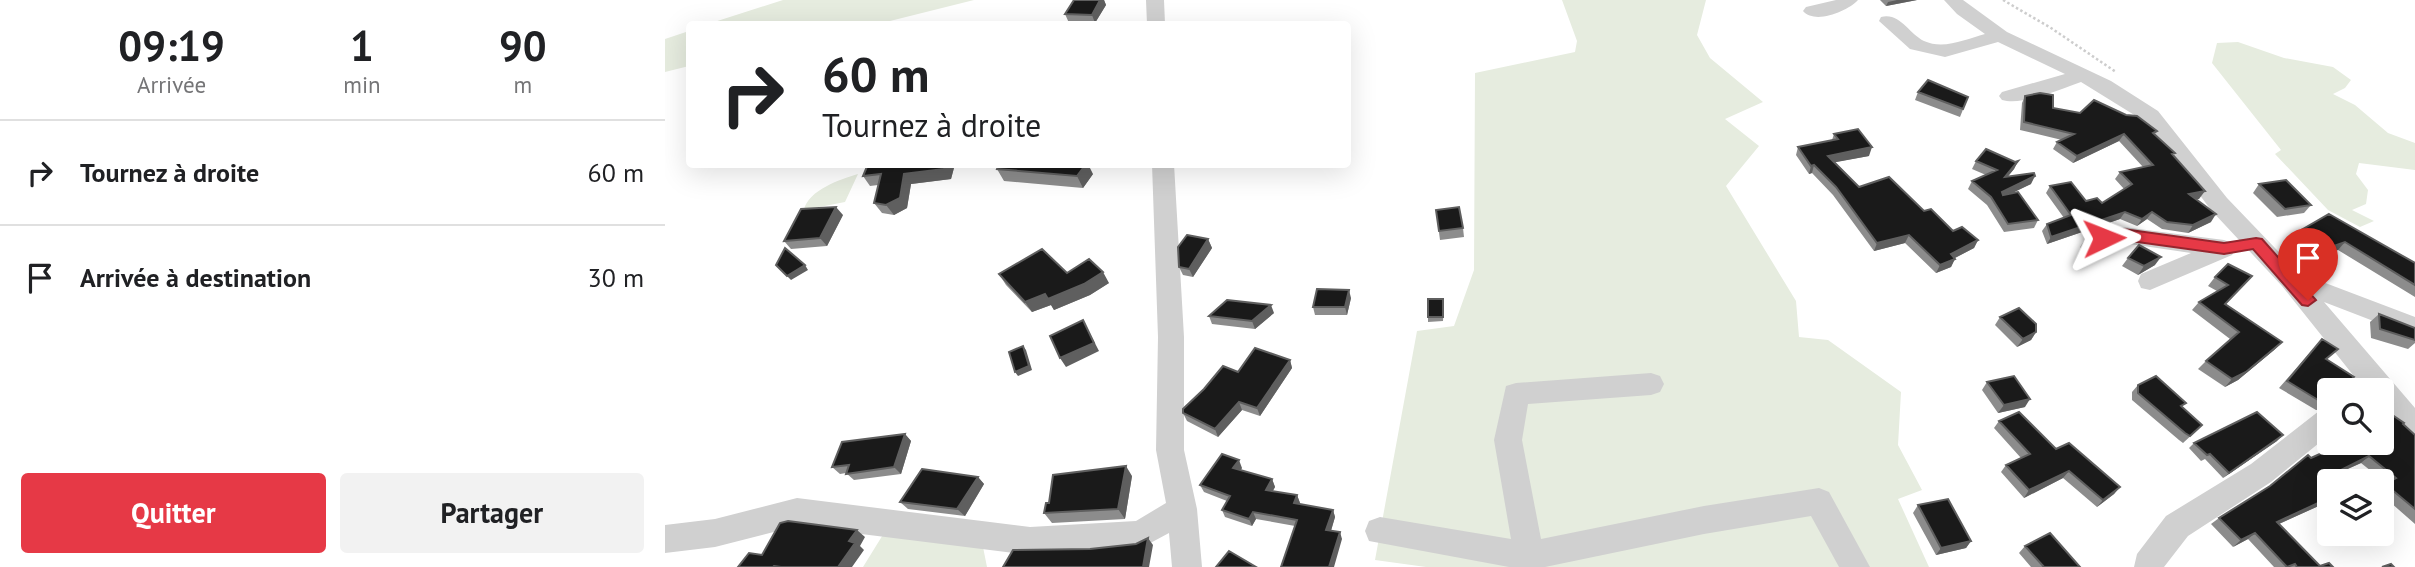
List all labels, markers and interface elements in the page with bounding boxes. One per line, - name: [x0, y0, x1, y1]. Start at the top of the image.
- text: 09:19: [118, 18, 225, 73]
- text: 1: [350, 18, 374, 73]
- text: 90: [499, 18, 547, 73]
- text: 60 m: [822, 42, 929, 106]
- icon: right: [707, 49, 798, 140]
- text: Arrivée: [137, 70, 206, 99]
- text: min: [343, 70, 381, 99]
- text: m: [513, 70, 532, 99]
- text: Tournez à droite: [822, 104, 1041, 146]
- icon: right: [21, 154, 59, 192]
- text: Tournez à droite: [80, 156, 259, 189]
- text: 60 m: [588, 156, 644, 189]
- position arrow: [2067, 201, 2141, 275]
- pin: [2278, 228, 2338, 300]
- icon: arrive: [2289, 239, 2327, 277]
- icon: arrive: [21, 259, 59, 297]
- text: Arrivée à destination: [80, 261, 311, 294]
- text: 30 m: [588, 261, 644, 294]
- map controls: [2317, 378, 2394, 546]
- button: search: [2317, 378, 2394, 455]
- button: layers: [2317, 469, 2394, 546]
- button: Quitter: [21, 473, 326, 553]
- button: Partager: [340, 473, 644, 553]

